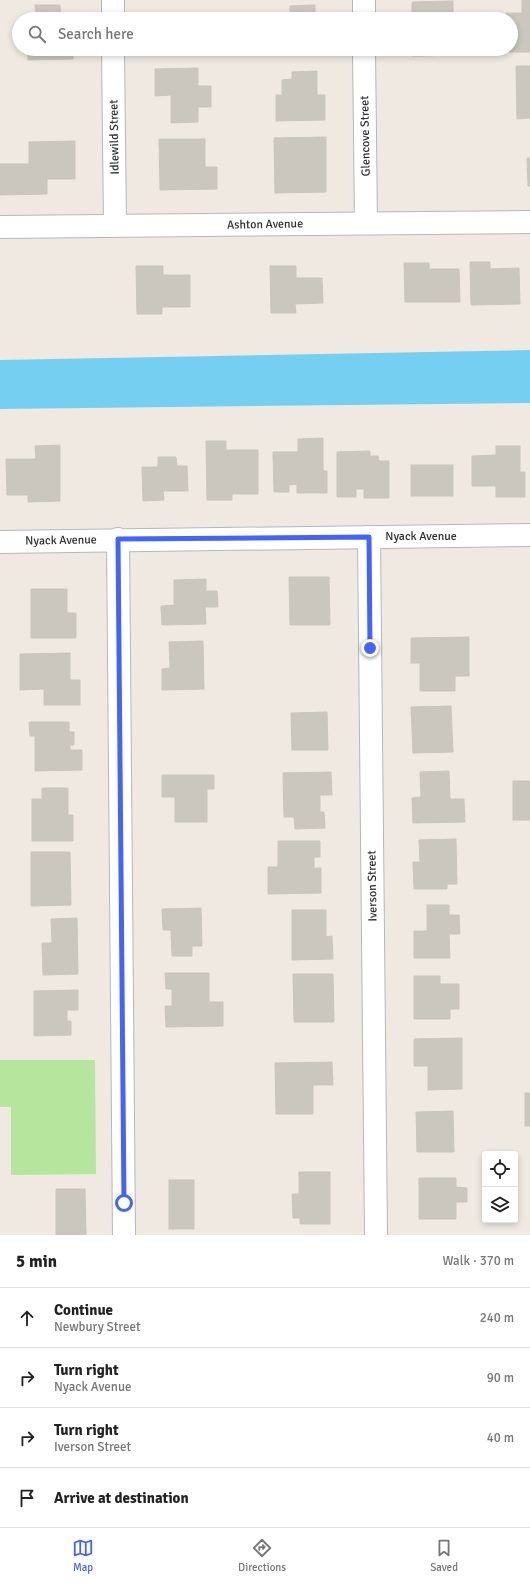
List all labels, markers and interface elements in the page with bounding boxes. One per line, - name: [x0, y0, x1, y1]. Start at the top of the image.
- search box: [12, 12, 518, 56]
- icon: search: [26, 23, 48, 45]
- text: Search here: [58, 25, 134, 43]
- street label: Glencove Street: [357, 96, 374, 176]
- street label: Idlewild Street: [106, 99, 123, 175]
- street label: Ashton Avenue: [227, 216, 303, 233]
- street label: Nyack Avenue: [385, 529, 457, 544]
- street label: Nyack Avenue: [25, 532, 97, 549]
- route end: [361, 639, 379, 657]
- street label: Iverson Street: [364, 850, 381, 922]
- map controls: [482, 1151, 518, 1223]
- button: locate: [482, 1151, 518, 1187]
- button: layers: [482, 1187, 518, 1223]
- route start: [115, 1194, 133, 1212]
- text: 5 min: [16, 1251, 57, 1272]
- text: Walk · 370 m: [443, 1253, 514, 1269]
- text: Continue: [54, 1301, 113, 1319]
- icon: ahead: [16, 1307, 38, 1329]
- text: 240 m: [480, 1310, 514, 1326]
- text: Newbury Street: [54, 1319, 140, 1335]
- text: Turn right: [54, 1361, 119, 1379]
- icon: right: [16, 1367, 38, 1389]
- text: 90 m: [487, 1370, 514, 1386]
- text: Nyack Avenue: [54, 1379, 131, 1395]
- text: Turn right: [54, 1421, 119, 1439]
- icon: right: [16, 1427, 38, 1449]
- text: 40 m: [487, 1430, 514, 1446]
- text: Iverson Street: [54, 1439, 131, 1455]
- icon: arrive: [16, 1487, 38, 1509]
- text: Arrive at destination: [54, 1489, 189, 1507]
- tab: Map: [72, 1537, 94, 1574]
- tab: Directions: [238, 1537, 286, 1574]
- tab: Saved: [430, 1537, 458, 1574]

